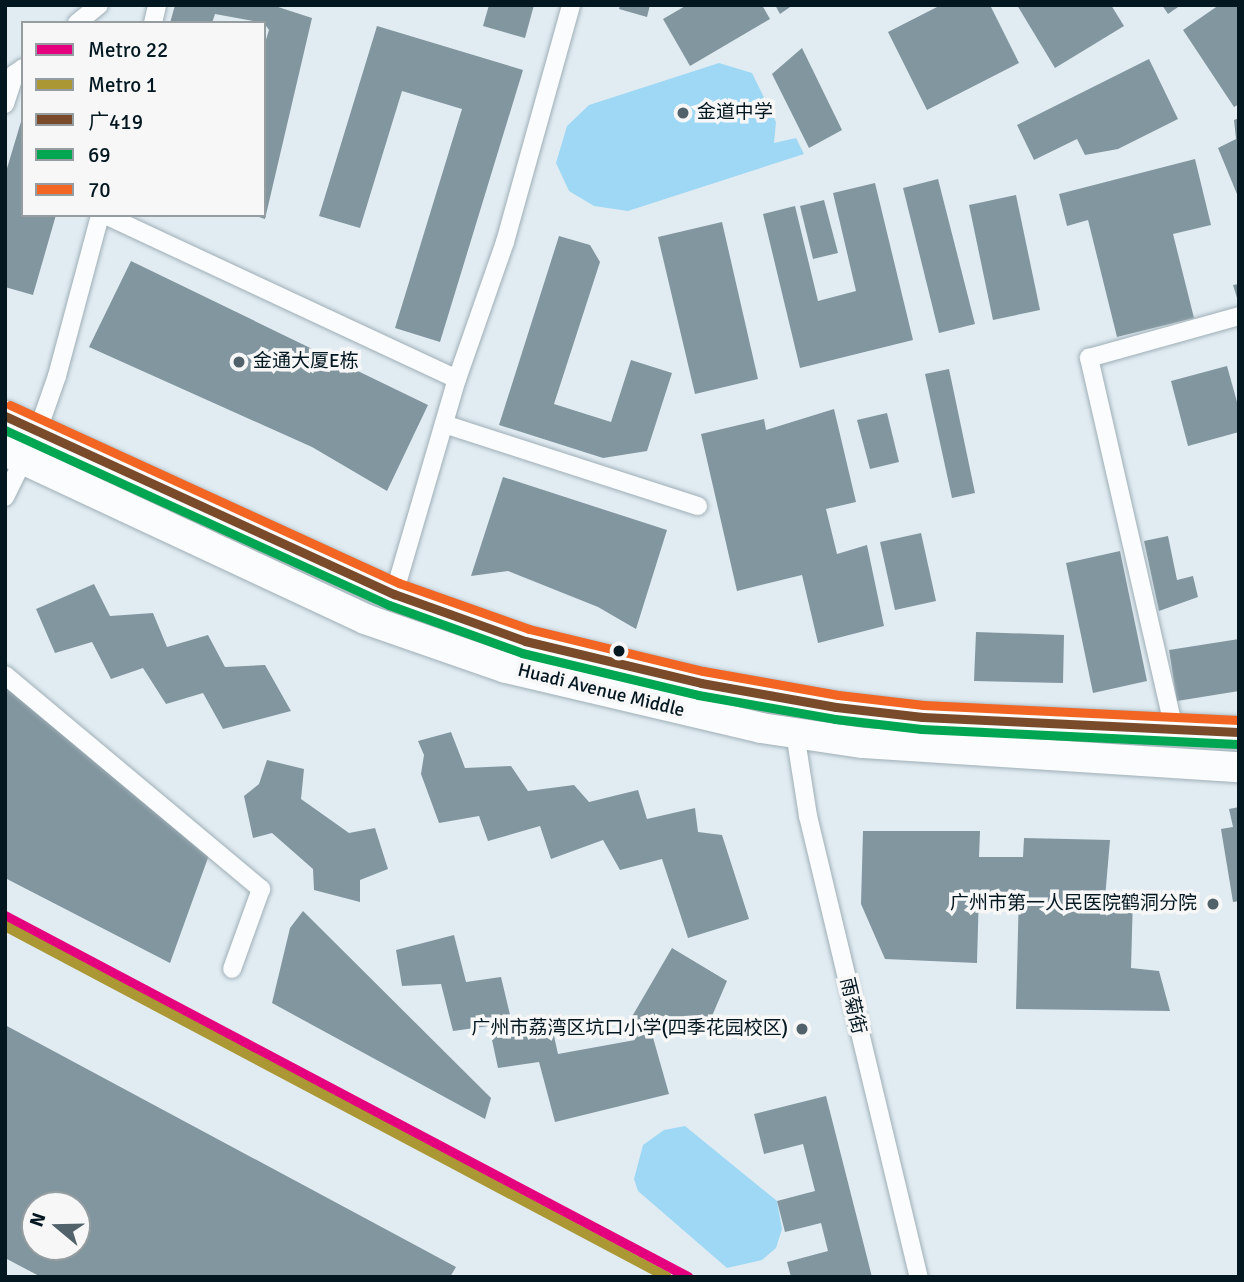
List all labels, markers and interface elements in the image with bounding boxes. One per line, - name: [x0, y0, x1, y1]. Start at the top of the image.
- legend: [21, 21, 266, 217]
- text: Metro 22: [88, 37, 168, 63]
- text: Metro 1: [88, 72, 157, 98]
- place label: 金道中学: [697, 102, 773, 124]
- marker: 金道中学: [675, 105, 691, 121]
- text: 广419: [88, 109, 143, 135]
- text: 69: [88, 142, 111, 168]
- text: 70: [88, 177, 111, 203]
- place label: 金通大厦E栋: [253, 351, 359, 373]
- marker: 金通大厦E栋: [231, 354, 247, 370]
- unlabelled marker: [612, 644, 626, 658]
- street label: Huadi Avenue Middle: [515, 659, 687, 723]
- place label: 广州市第一人民医院鹤洞分院: [950, 893, 1197, 915]
- marker: 广州市第一人民医院鹤洞分院: [1203, 894, 1223, 914]
- street label: 雨菊街: [834, 976, 870, 1036]
- place label: 广州市荔湾区坑口小学(四季花园校区): [471, 1018, 788, 1040]
- marker: 广州市荔湾区坑口小学(四季花园校区): [794, 1021, 810, 1037]
- north arrow: [21, 1191, 91, 1261]
- text: N: [25, 1210, 52, 1230]

